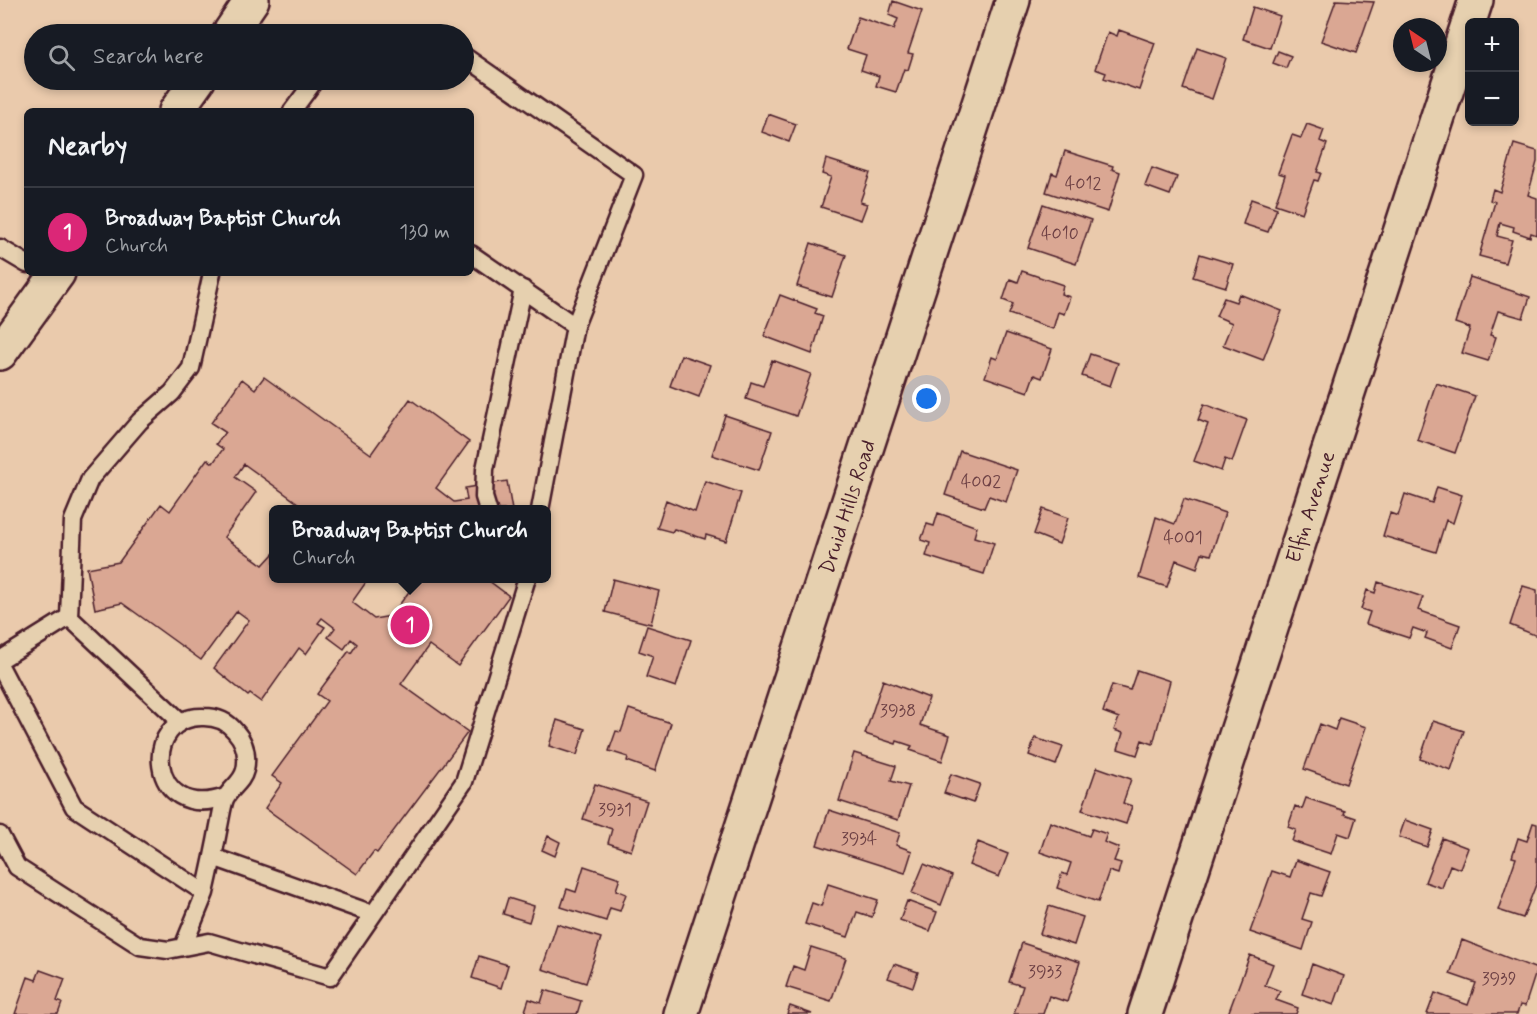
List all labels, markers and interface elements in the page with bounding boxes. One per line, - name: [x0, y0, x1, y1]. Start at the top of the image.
- north arrow: [1393, 18, 1447, 72]
- map controls: [1465, 18, 1519, 126]
- button: +: [1465, 18, 1519, 72]
- search box: [24, 24, 474, 90]
- icon: search: [45, 41, 78, 74]
- text: Search here: [93, 43, 204, 71]
- button: −: [1465, 72, 1519, 126]
- text: Nearby: [48, 130, 127, 164]
- house number: 4012: [1065, 172, 1101, 196]
- text: Broadway Baptist Church: [105, 205, 341, 233]
- text: 1: [63, 219, 72, 246]
- text: 130 m: [399, 219, 450, 246]
- house number: 4010: [1041, 222, 1079, 246]
- text: Church: [105, 233, 168, 260]
- your location: [912, 384, 941, 413]
- street label: Druid Hills Road: [813, 436, 883, 578]
- street label: Elfin Avenue: [1280, 447, 1342, 567]
- house number: 4002: [961, 470, 1001, 494]
- popup: [269, 505, 551, 583]
- text: Broadway Baptist Church: [292, 517, 528, 545]
- house number: 4001: [1163, 526, 1203, 550]
- text: Church: [292, 545, 355, 572]
- pin: 1: [390, 602, 430, 648]
- house number: 3938: [880, 699, 916, 723]
- house number: 3931: [598, 798, 632, 822]
- house number: 3934: [841, 827, 877, 851]
- house number: 3933: [1028, 960, 1062, 984]
- house number: 3939: [1481, 967, 1517, 991]

